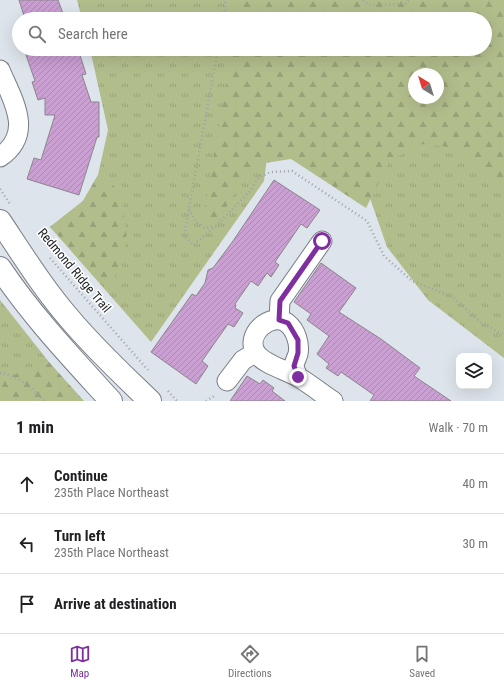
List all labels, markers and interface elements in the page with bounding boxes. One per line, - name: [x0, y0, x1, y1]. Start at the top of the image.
- search box: [12, 12, 492, 56]
- icon: search: [26, 23, 48, 45]
- text: Search here: [58, 25, 128, 43]
- north arrow: [408, 68, 444, 104]
- street label: Redmond Ridge Trail: [35, 225, 114, 315]
- route start: [313, 232, 331, 250]
- map controls: [456, 353, 492, 389]
- button: layers: [456, 353, 492, 389]
- route end: [289, 368, 307, 386]
- text: 1 min: [16, 417, 54, 437]
- text: Walk · 70 m: [428, 420, 488, 435]
- text: Continue: [54, 467, 108, 485]
- icon: ahead: [16, 473, 38, 495]
- text: 40 m: [462, 476, 488, 491]
- text: 235th Place Northeast: [54, 485, 169, 500]
- text: Turn left: [54, 527, 105, 545]
- icon: left: [16, 533, 38, 555]
- text: 30 m: [462, 536, 488, 551]
- text: 235th Place Northeast: [54, 545, 169, 560]
- icon: arrive: [16, 593, 38, 615]
- text: Arrive at destination: [54, 595, 177, 613]
- tab: Map: [69, 643, 91, 680]
- tab: Directions: [228, 643, 272, 680]
- tab: Saved: [409, 643, 435, 680]

